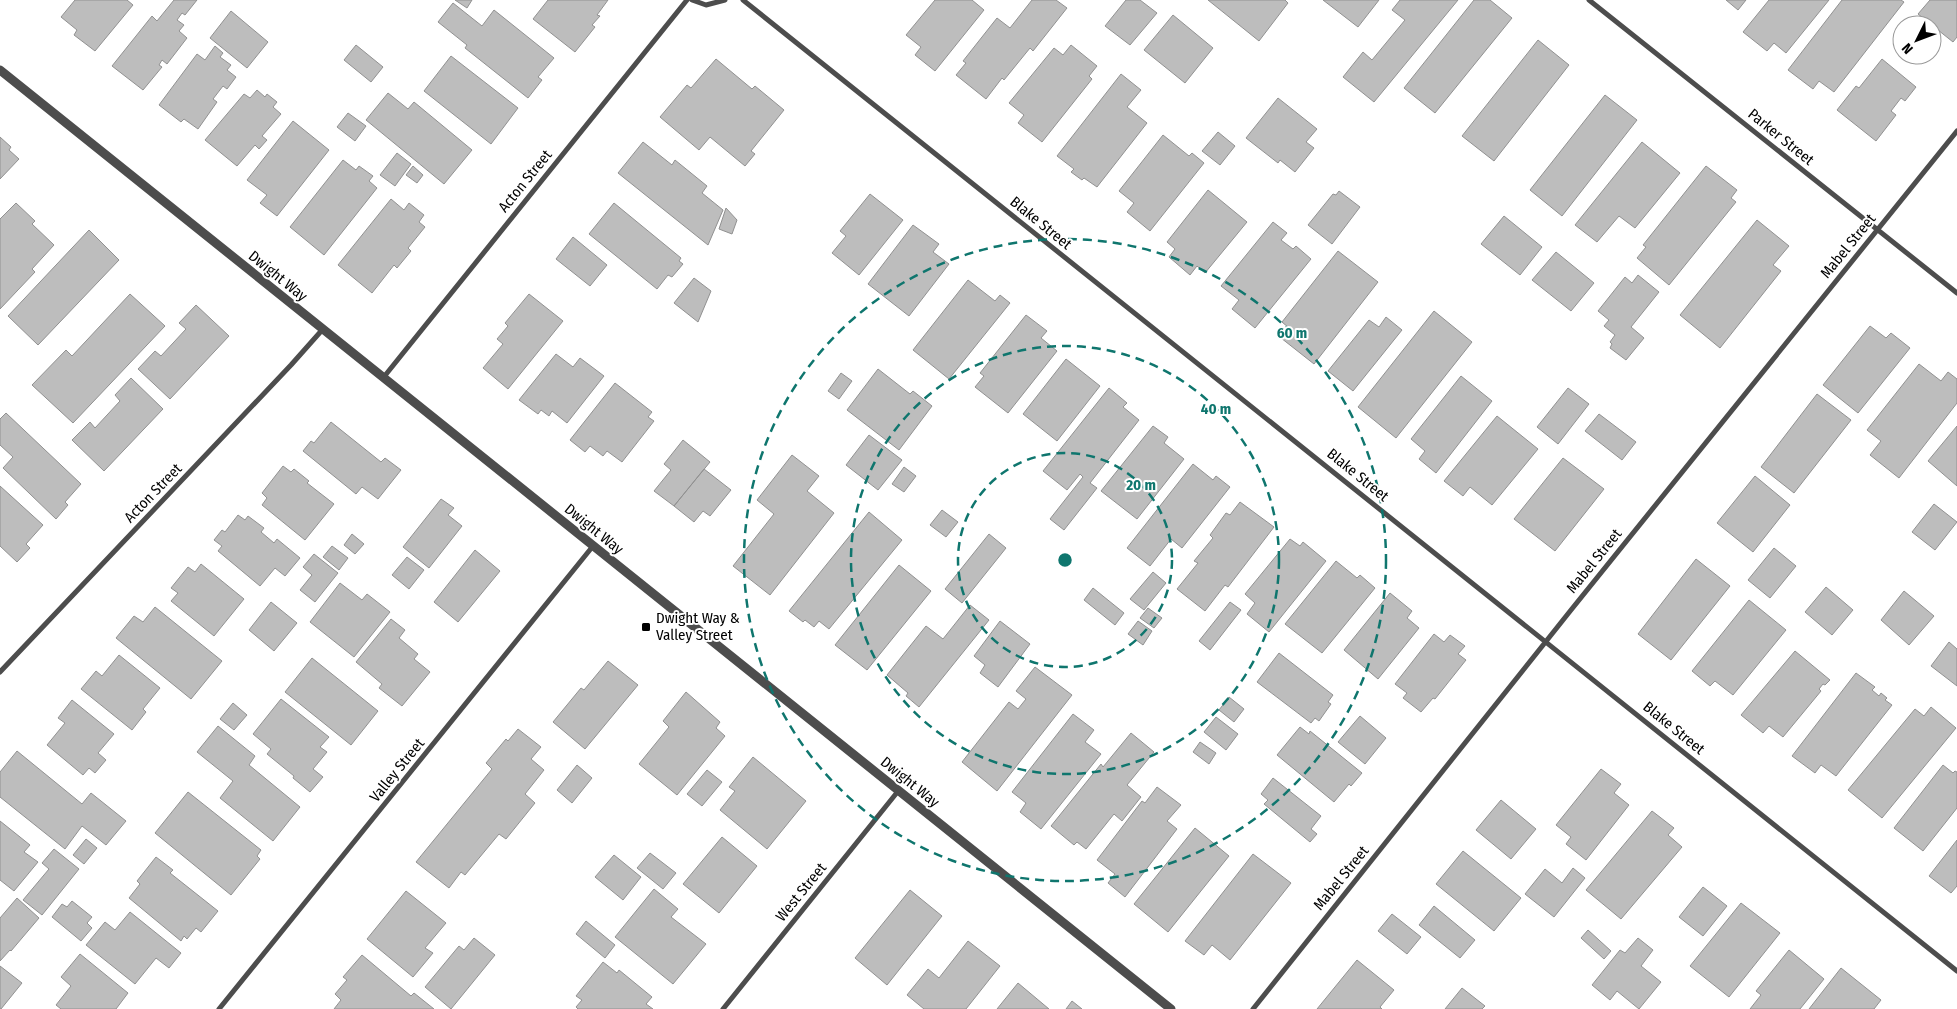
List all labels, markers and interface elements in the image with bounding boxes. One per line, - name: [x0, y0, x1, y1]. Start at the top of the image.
- north arrow: [1892, 15, 1942, 65]
- text: N: [1899, 40, 1917, 57]
- street label: Parker Street: [1744, 105, 1818, 169]
- street label: Acton Street: [494, 146, 556, 216]
- street label: Blake Street: [1007, 193, 1076, 253]
- street label: Mabel Street: [1817, 210, 1880, 282]
- street label: Dwight Way: [245, 247, 311, 305]
- text: 60 m: [1277, 324, 1307, 342]
- text: 40 m: [1201, 400, 1231, 418]
- street label: Blake Street: [1324, 445, 1393, 505]
- street label: Acton Street: [120, 460, 186, 526]
- text: 20 m: [1125, 476, 1156, 494]
- street label: Dwight Way: [561, 500, 627, 558]
- street label: Mabel Street: [1563, 525, 1626, 597]
- centre of rings: [1056, 551, 1074, 569]
- place label: Dwight Way & Valley Street: [656, 609, 740, 644]
- marker: Dwight Way & Valley Street: [640, 621, 652, 633]
- street label: Blake Street: [1640, 698, 1709, 758]
- street label: Valley Street: [366, 735, 428, 805]
- street label: Dwight Way: [877, 753, 943, 811]
- street label: Mabel Street: [1310, 842, 1373, 914]
- street label: West Street: [772, 859, 830, 925]

